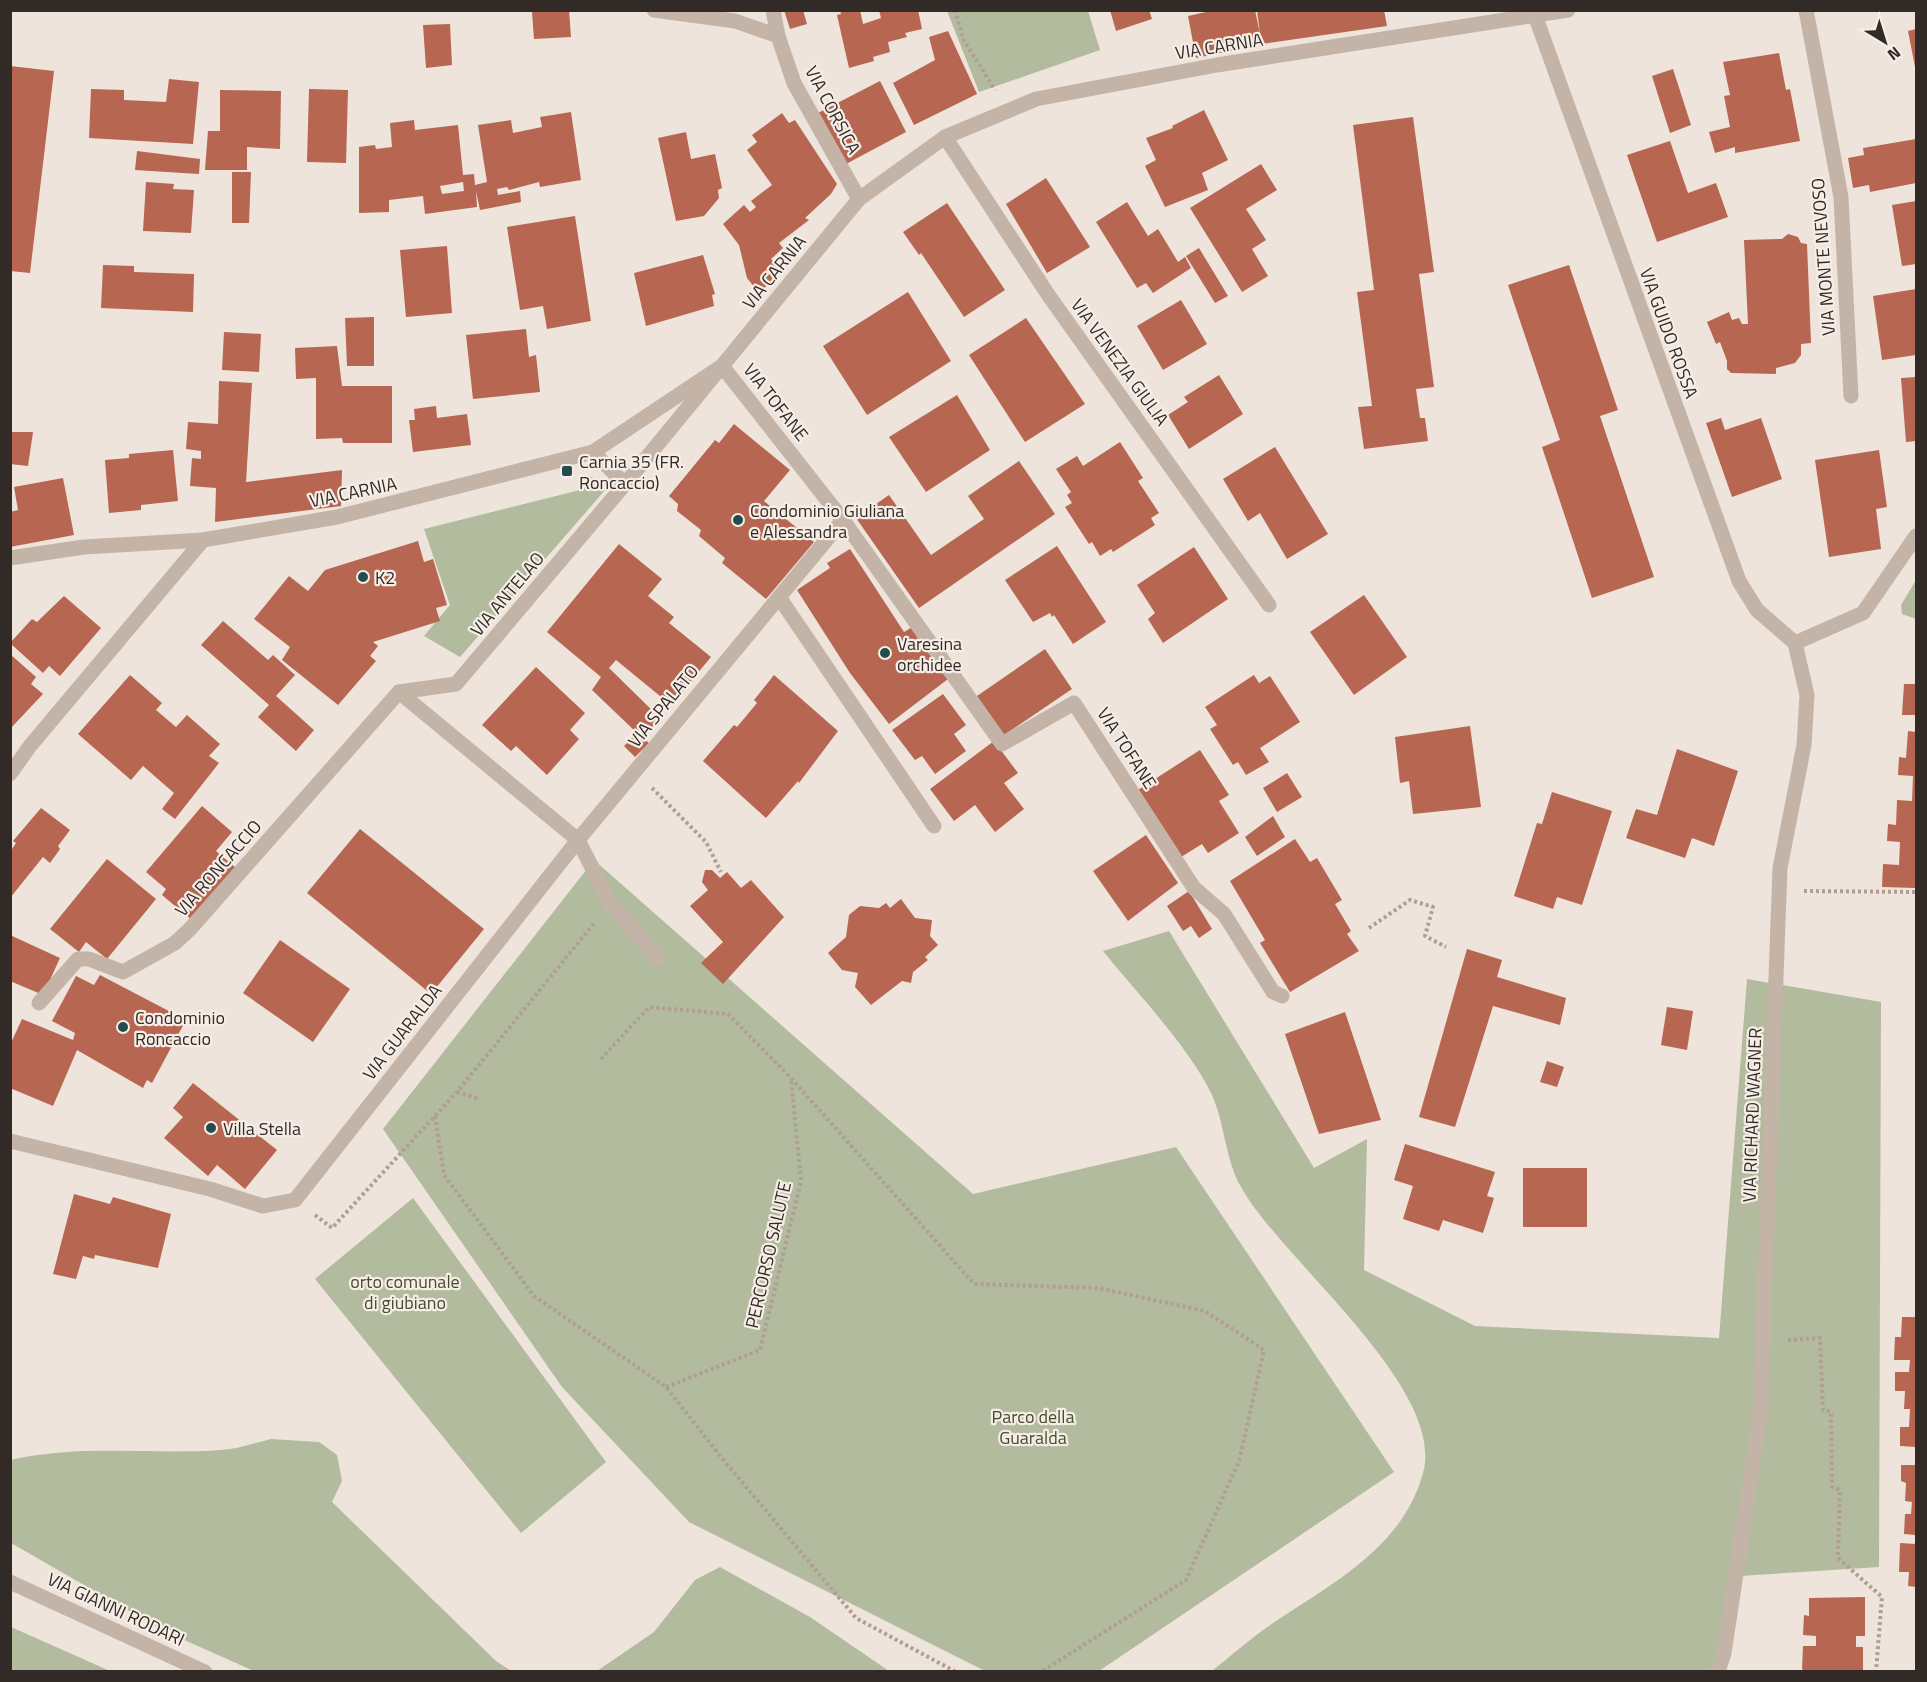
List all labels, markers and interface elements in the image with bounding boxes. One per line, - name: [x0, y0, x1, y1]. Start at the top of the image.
- north arrow: [1855, 12, 1915, 72]
- street label: VIA CARNIA: [1173, 26, 1265, 66]
- text: N: [1882, 41, 1906, 67]
- street label: VIA CORSICA: [798, 61, 868, 159]
- street label: VIA MONTE NEVOSO: [1804, 177, 1842, 337]
- street label: VIA CARNIA: [736, 229, 813, 315]
- street label: VIA GUIDO ROSSA: [1633, 264, 1705, 402]
- street label: VIA VENEZIA GIULIA: [1064, 293, 1176, 432]
- street label: VIA TOFANE: [737, 357, 815, 447]
- place label: Carnia 35 (FR. Roncaccio): [579, 448, 684, 496]
- marker: Carnia 35 (FR. Roncaccio): [560, 464, 574, 478]
- street label: VIA CARNIA: [307, 470, 399, 514]
- place label: Condominio Giuliana e Alessandra: [750, 497, 904, 545]
- marker: Condominio Giuliana e Alessandra: [731, 513, 745, 527]
- street label: VIA ANTELAO: [464, 546, 550, 642]
- place label: K2: [375, 564, 395, 591]
- marker: K2: [356, 570, 370, 584]
- place label: Varesina orchidee: [897, 630, 962, 678]
- marker: Varesina orchidee: [878, 646, 892, 660]
- street label: VIA SPALATO: [621, 659, 705, 753]
- street label: VIA TOFANE: [1091, 702, 1163, 794]
- street label: VIA RONCACCIO: [168, 814, 268, 922]
- street label: VIA GUARALDA: [356, 978, 448, 1086]
- place label: Condominio Roncaccio: [135, 1004, 225, 1052]
- marker: Condominio Roncaccio: [116, 1020, 130, 1034]
- street label: VIA RICHARD WAGNER: [1735, 1027, 1769, 1203]
- place label: Villa Stella: [223, 1115, 301, 1142]
- marker: Villa Stella: [204, 1121, 218, 1135]
- street label: PERCORSO SALUTE: [738, 1179, 798, 1331]
- park label: orto comunale di giubiano: [350, 1268, 460, 1316]
- park label: Parco della Guaralda: [992, 1403, 1074, 1451]
- street label: VIA GIANNI RODARI: [43, 1565, 189, 1653]

